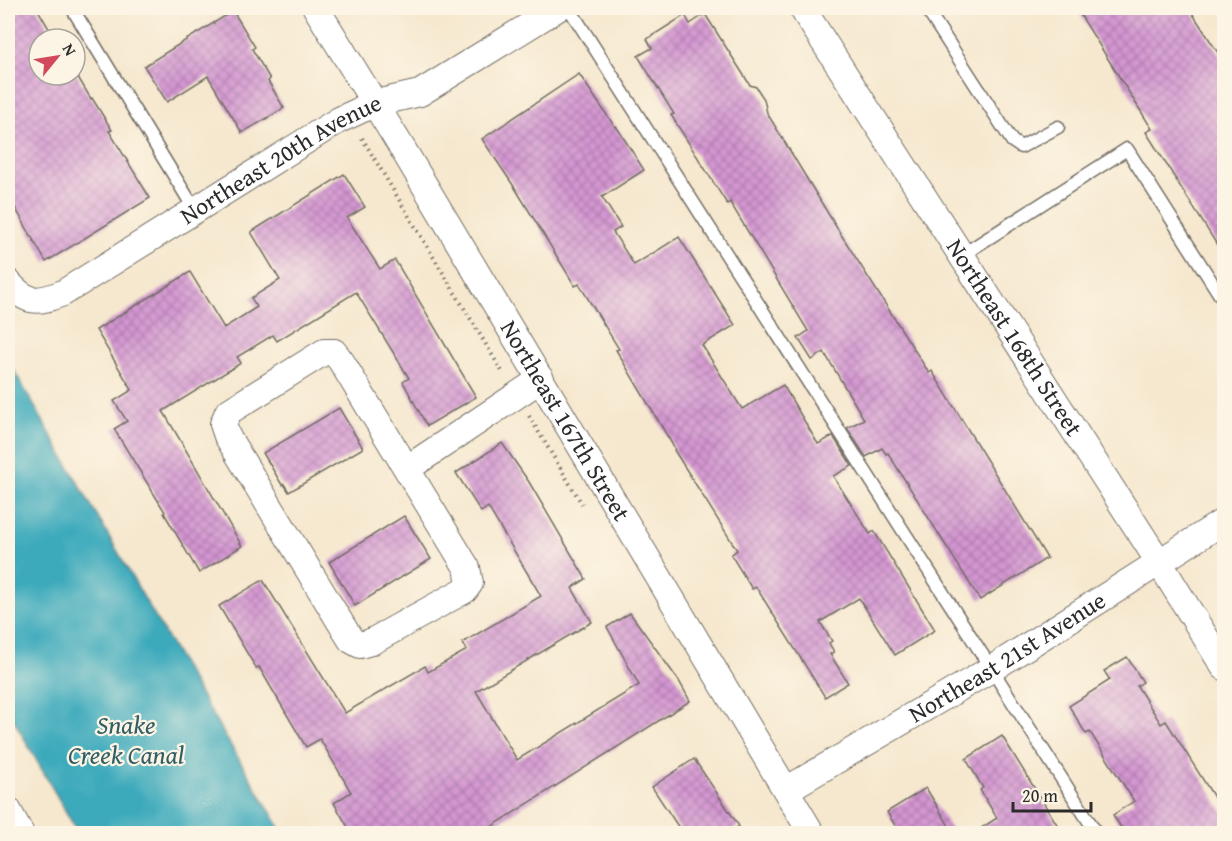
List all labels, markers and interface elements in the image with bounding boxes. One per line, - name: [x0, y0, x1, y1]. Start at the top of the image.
- north arrow: [27, 27, 87, 87]
- text: N: [57, 39, 83, 60]
- street label: Northeast 20th Avenue: [173, 85, 387, 233]
- street label: Northeast 168th Street: [938, 232, 1092, 443]
- street label: Northeast 167th Street: [492, 313, 639, 528]
- street label: Northeast 21st Avenue: [902, 583, 1112, 731]
- water label: Snake Creek Canal: [68, 705, 184, 774]
- scale bar: [1013, 775, 1091, 813]
- text: 20 m: [1022, 782, 1058, 809]

